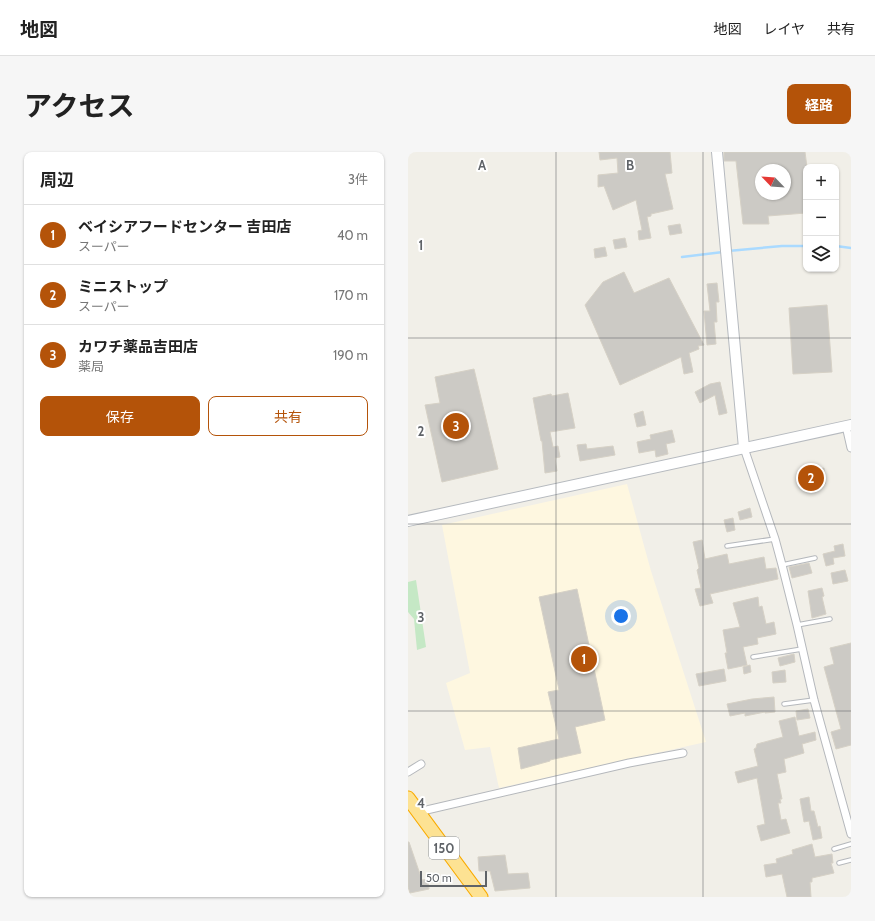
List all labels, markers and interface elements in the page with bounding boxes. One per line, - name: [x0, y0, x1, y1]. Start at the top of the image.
- text: 地図: [20, 18, 58, 41]
- text: 地図: [713, 20, 741, 38]
- text: レイヤ: [763, 20, 805, 38]
- text: 共有: [827, 20, 855, 38]
- button: 経路: [787, 84, 851, 124]
- text: アクセス: [24, 89, 135, 123]
- text: A: [478, 157, 487, 173]
- text: B: [626, 157, 634, 173]
- north arrow: [755, 164, 791, 200]
- map controls: [803, 164, 839, 272]
- button: +: [803, 164, 839, 200]
- text: 周辺: [40, 170, 74, 190]
- text: 3件: [348, 171, 368, 187]
- button: −: [803, 200, 839, 236]
- text: ベイシアフードセンター 吉田店: [78, 218, 291, 236]
- text: 1: [51, 227, 55, 243]
- text: 40 m: [337, 227, 368, 243]
- button: layers: [803, 236, 839, 272]
- text: 1: [419, 237, 423, 253]
- text: スーパー: [78, 238, 130, 254]
- text: ミニストップ: [78, 278, 168, 296]
- text: 2: [50, 287, 56, 303]
- text: 170 m: [334, 287, 368, 303]
- text: スーパー: [78, 298, 130, 314]
- text: カワチ薬品吉田店: [78, 338, 198, 356]
- text: 3: [49, 347, 57, 363]
- text: 190 m: [333, 347, 368, 363]
- text: 薬局: [78, 358, 104, 374]
- button: 保存: [40, 396, 200, 436]
- button: 共有: [208, 396, 368, 436]
- pin: 3: [443, 411, 469, 441]
- text: 2: [418, 423, 425, 439]
- pin: 2: [798, 463, 824, 493]
- your location: [611, 606, 631, 626]
- text: 3: [417, 609, 425, 625]
- pin: 1: [571, 644, 597, 674]
- text: 4: [417, 795, 425, 811]
- road number: 150: [429, 837, 459, 859]
- scale bar: [420, 869, 487, 888]
- text: 50 m: [426, 871, 452, 885]

